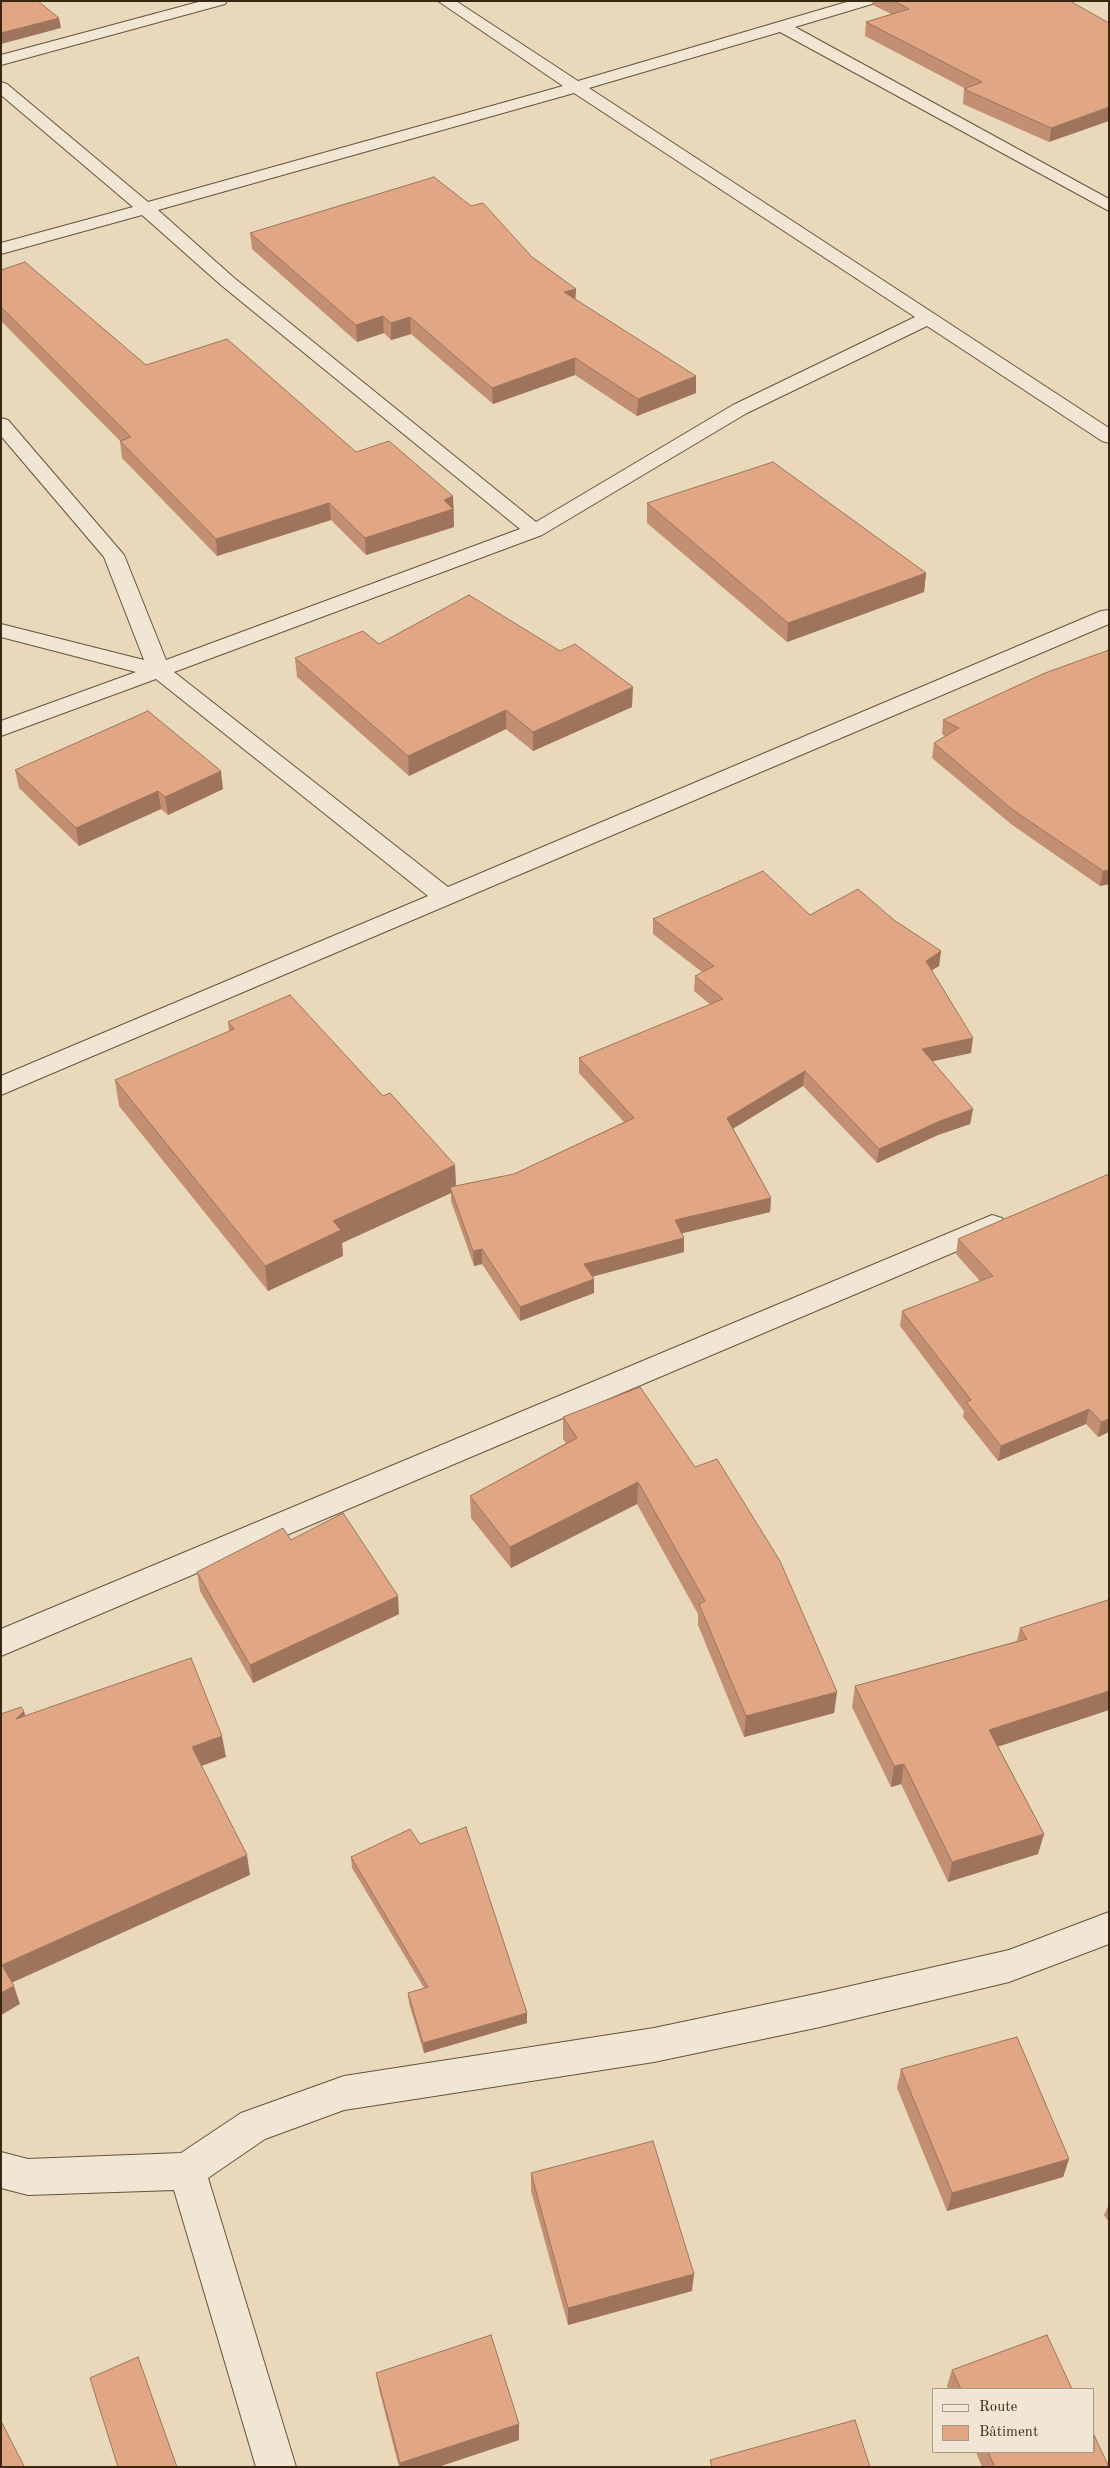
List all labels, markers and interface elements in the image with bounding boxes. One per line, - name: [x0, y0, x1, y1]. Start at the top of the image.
- legend: [932, 2388, 1095, 2453]
- text: Route: [979, 2400, 1017, 2415]
- text: Bâtiment: [979, 2425, 1038, 2440]

